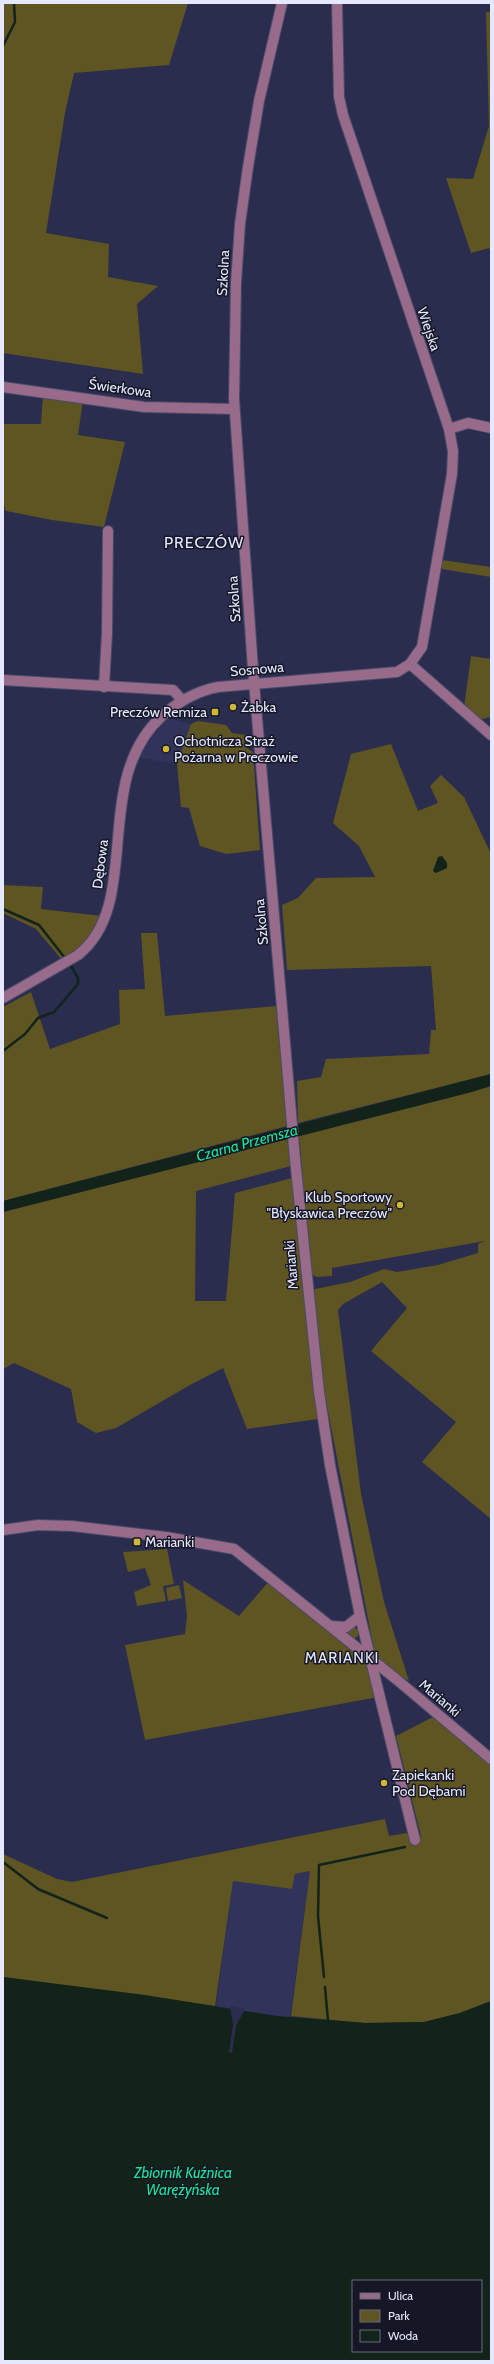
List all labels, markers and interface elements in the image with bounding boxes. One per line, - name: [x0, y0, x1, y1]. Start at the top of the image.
- street label: Szkolna: [213, 249, 233, 297]
- street label: Wiejska: [413, 305, 445, 353]
- street label: Świerkowa: [87, 375, 153, 401]
- district label: PRECZÓW: [164, 533, 244, 552]
- street label: Szkolna: [223, 575, 245, 623]
- street label: Sosnowa: [229, 658, 285, 680]
- place label: Żabka: [241, 698, 276, 716]
- marker: Żabka: [228, 702, 238, 712]
- place label: Preczów Remiza: [110, 703, 207, 721]
- marker: Preczów Remiza: [210, 707, 220, 717]
- place label: Ochotnicza Straż Pożarna w Preczowie: [174, 732, 298, 766]
- marker: Ochotnicza Straż Pożarna w Preczowie: [161, 744, 171, 754]
- street label: Dębowa: [88, 838, 112, 890]
- street label: Szkolna: [250, 898, 272, 946]
- water label: Czarna Przemsza: [194, 1121, 300, 1165]
- place label: Klub Sportowy "Błyskawica Preczów": [267, 1188, 392, 1222]
- marker: Klub Sportowy "Błyskawica Preczów": [395, 1200, 405, 1210]
- street label: Marianki: [280, 1240, 302, 1290]
- place label: Marianki: [145, 1533, 194, 1551]
- marker: Marianki: [132, 1537, 142, 1547]
- district label: MARIANKI: [305, 1649, 379, 1667]
- street label: Marianki: [415, 1675, 465, 1721]
- place label: Zapiekanki Pod Dębami: [392, 1766, 466, 1800]
- marker: Zapiekanki Pod Dębami: [379, 1778, 389, 1788]
- water label: Zbiornik Kuźnica Warężyńska: [133, 2164, 232, 2199]
- legend: [352, 2280, 482, 2352]
- text: Ulica: [388, 2288, 413, 2303]
- text: Park: [388, 2308, 410, 2323]
- text: Woda: [388, 2328, 418, 2343]

